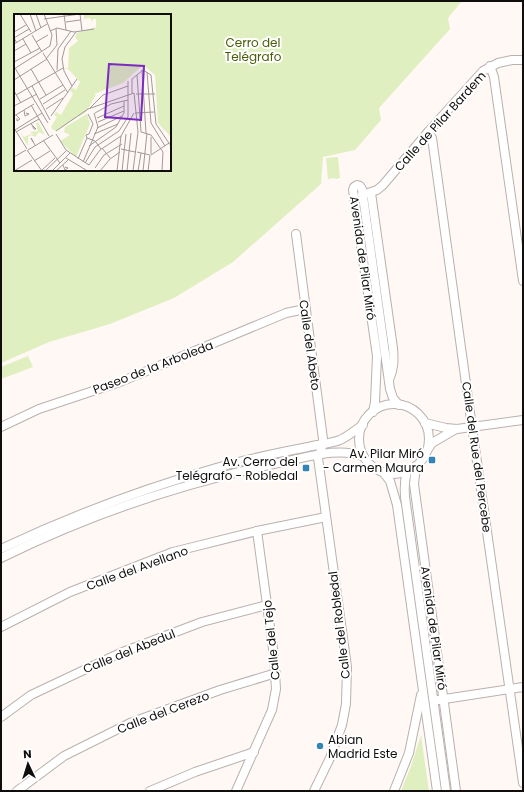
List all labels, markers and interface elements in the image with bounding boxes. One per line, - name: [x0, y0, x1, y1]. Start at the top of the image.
- inset map: [14, 14, 171, 171]
- park label: Cerro del Telégrafo: [225, 34, 282, 65]
- street label: Calle de Pilar Bardem: [390, 67, 490, 175]
- street label: Avenida de Pilar Miró: [346, 195, 380, 321]
- street label: Calle del Abeto: [295, 299, 325, 392]
- street label: Paseo de la Arboleda: [90, 336, 216, 398]
- street label: Calle del Rue del Percebe: [458, 381, 496, 533]
- place label: Av. Pilar Miró - Carmen Maura: [323, 445, 424, 476]
- place label: Av. Cerro del Telégrafo - Robledal: [176, 453, 298, 484]
- marker: Av. Pilar Miró - Carmen Maura: [427, 455, 437, 465]
- marker: Av. Cerro del Telégrafo - Robledal: [301, 463, 311, 473]
- street label: Calle del Avellano: [84, 542, 191, 594]
- street label: Avenida de Pilar Miró: [417, 565, 451, 691]
- street label: Calle del Robledal: [324, 570, 354, 680]
- street label: Calle del Tejo: [258, 599, 284, 681]
- street label: Calle del Abedul: [80, 625, 178, 677]
- street label: Calle del Cerezo: [114, 687, 212, 737]
- place label: Abian Madrid Este: [328, 731, 398, 762]
- marker: Abian Madrid Este: [315, 741, 325, 751]
- north arrow: [8, 744, 48, 784]
- text: N: [23, 746, 32, 762]

